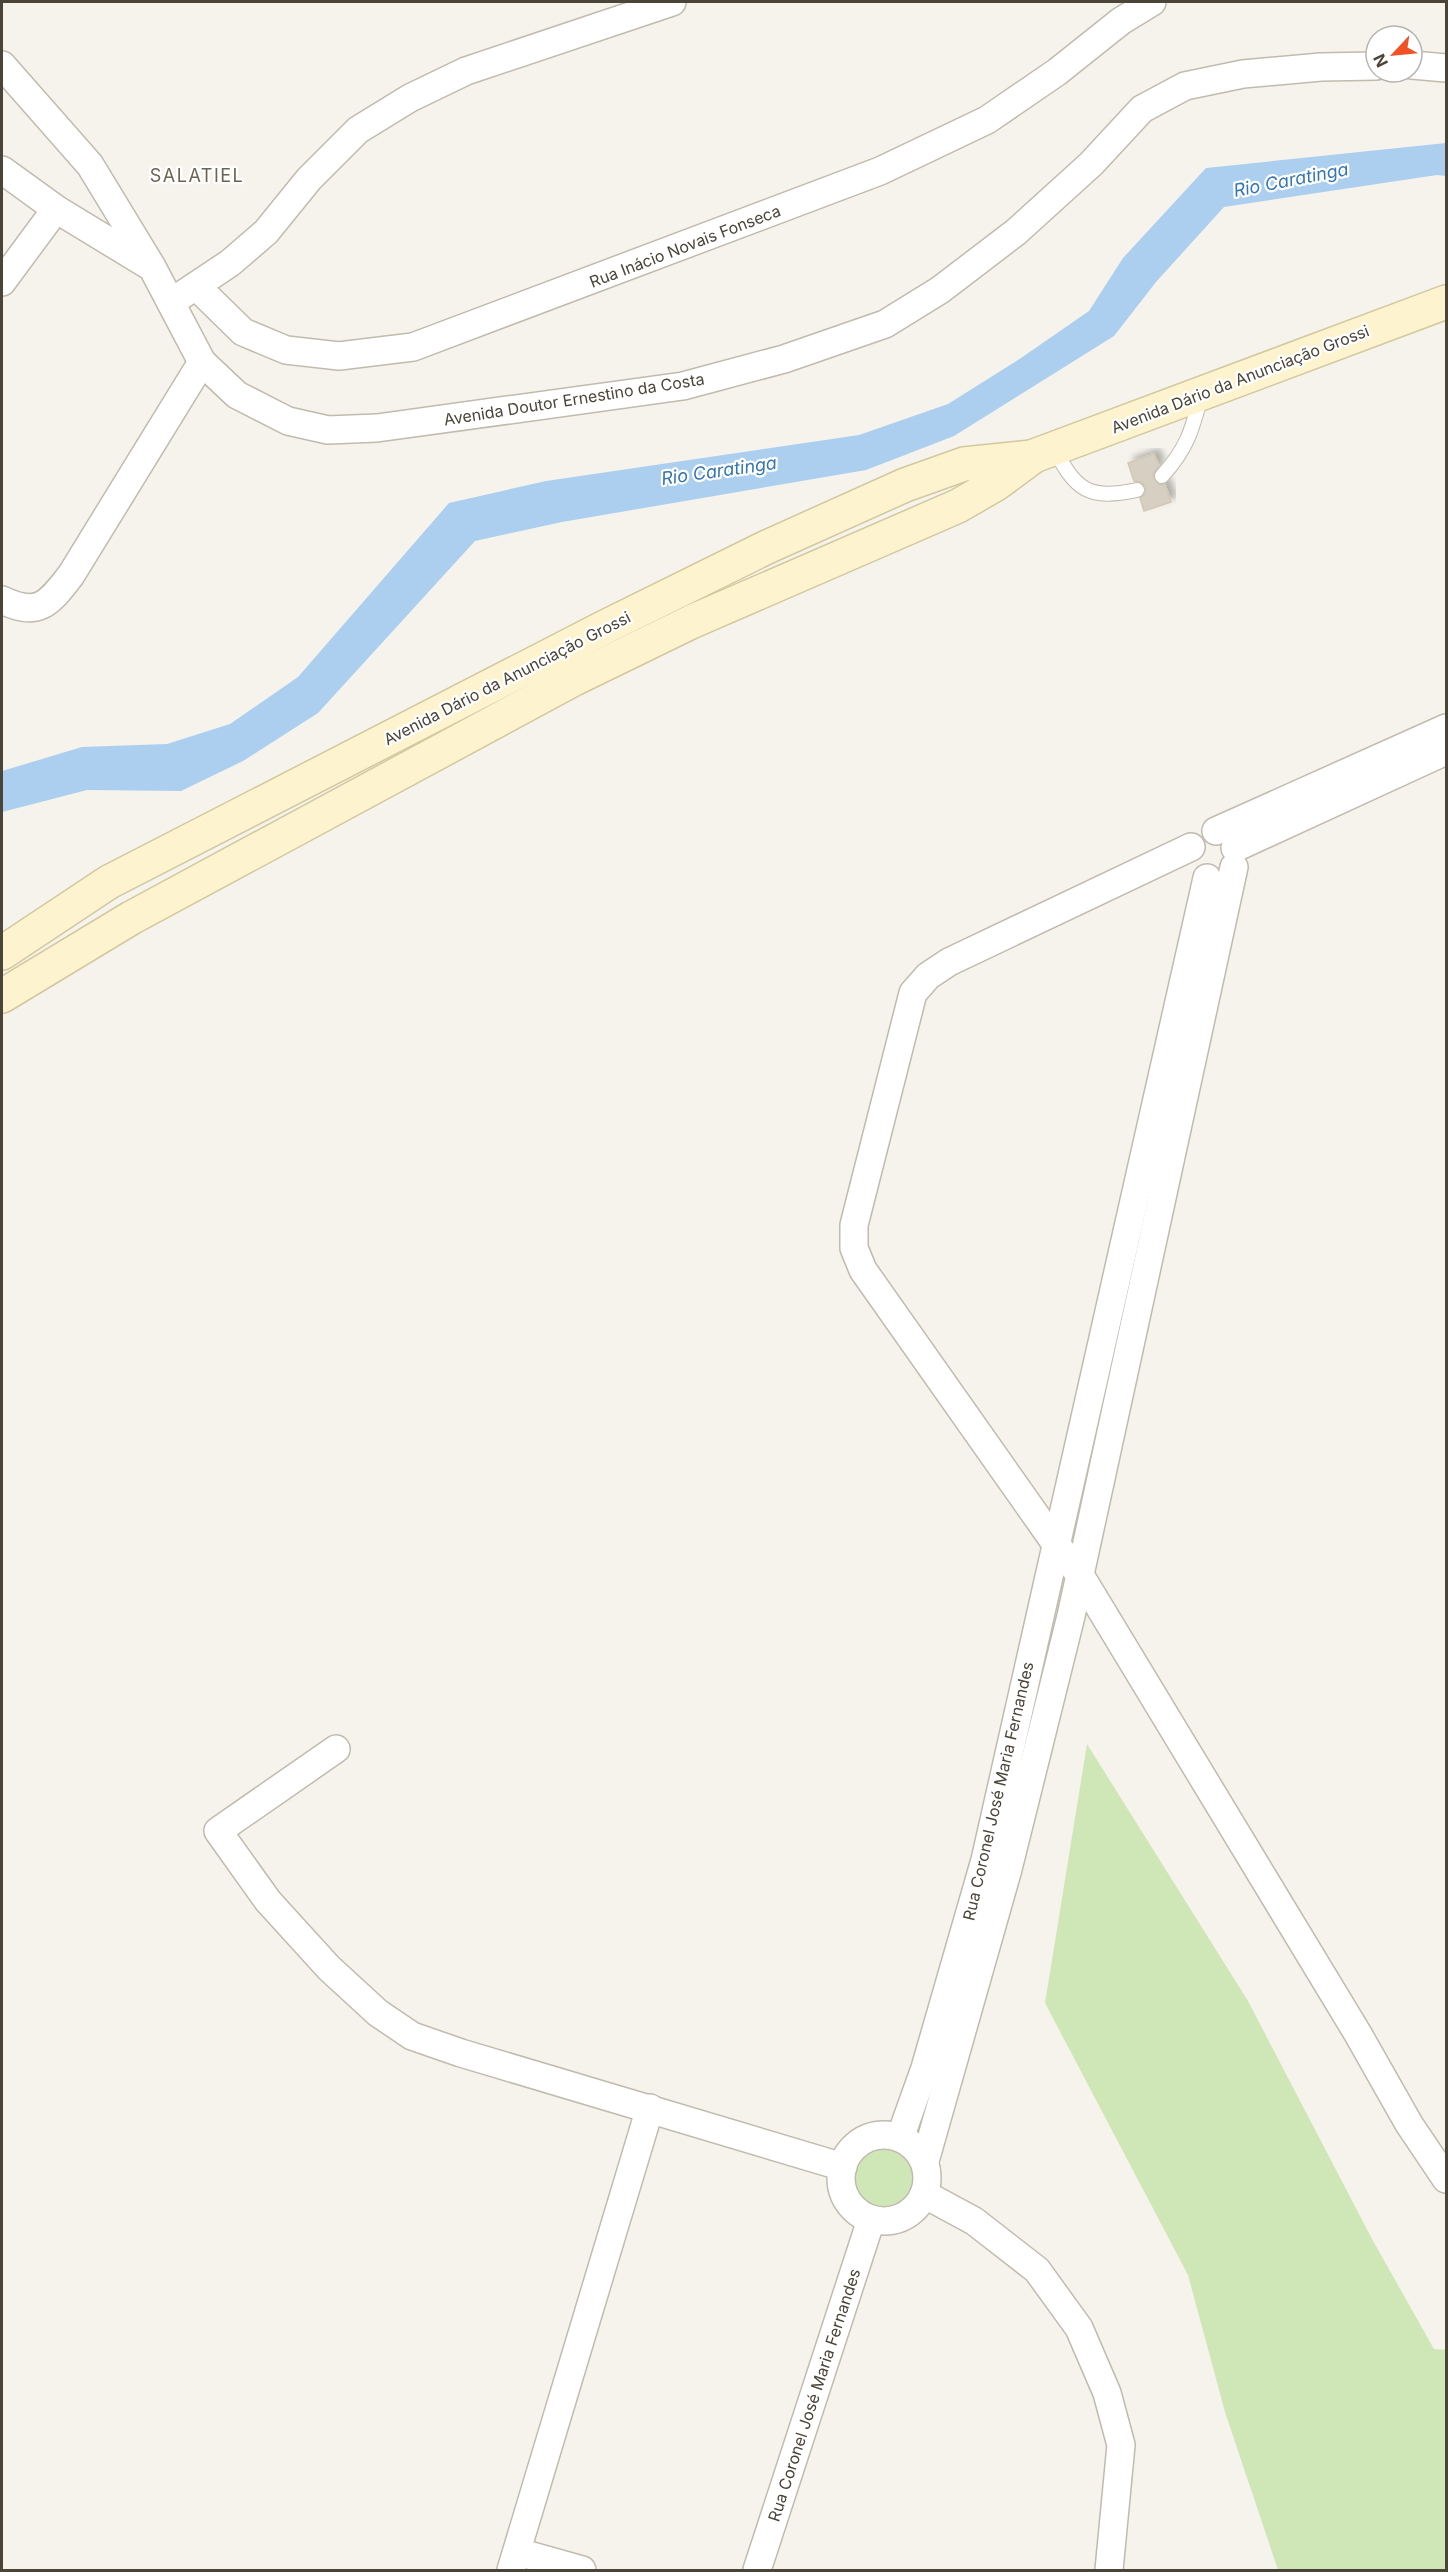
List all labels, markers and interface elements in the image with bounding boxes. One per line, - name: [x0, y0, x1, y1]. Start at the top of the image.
- north arrow: [1364, 24, 1424, 84]
- text: N: [1369, 51, 1392, 70]
- water label: Rio Caratinga: [1232, 158, 1350, 201]
- district label: SALATIEL: [150, 165, 244, 186]
- street label: Rua Inácio Novais Fonseca: [587, 200, 783, 292]
- street label: Avenida Dário da Anunciação Grossi: [1108, 320, 1372, 438]
- street label: Avenida Doutor Ernestino da Costa: [442, 369, 706, 429]
- water label: Rio Caratinga: [660, 452, 778, 489]
- street label: Avenida Dário da Anunciação Grossi: [380, 607, 634, 749]
- street label: Rua Coronel José Maria Fernandes: [958, 1660, 1038, 1922]
- street label: Rua Coronel José Maria Fernandes: [764, 2266, 864, 2524]

